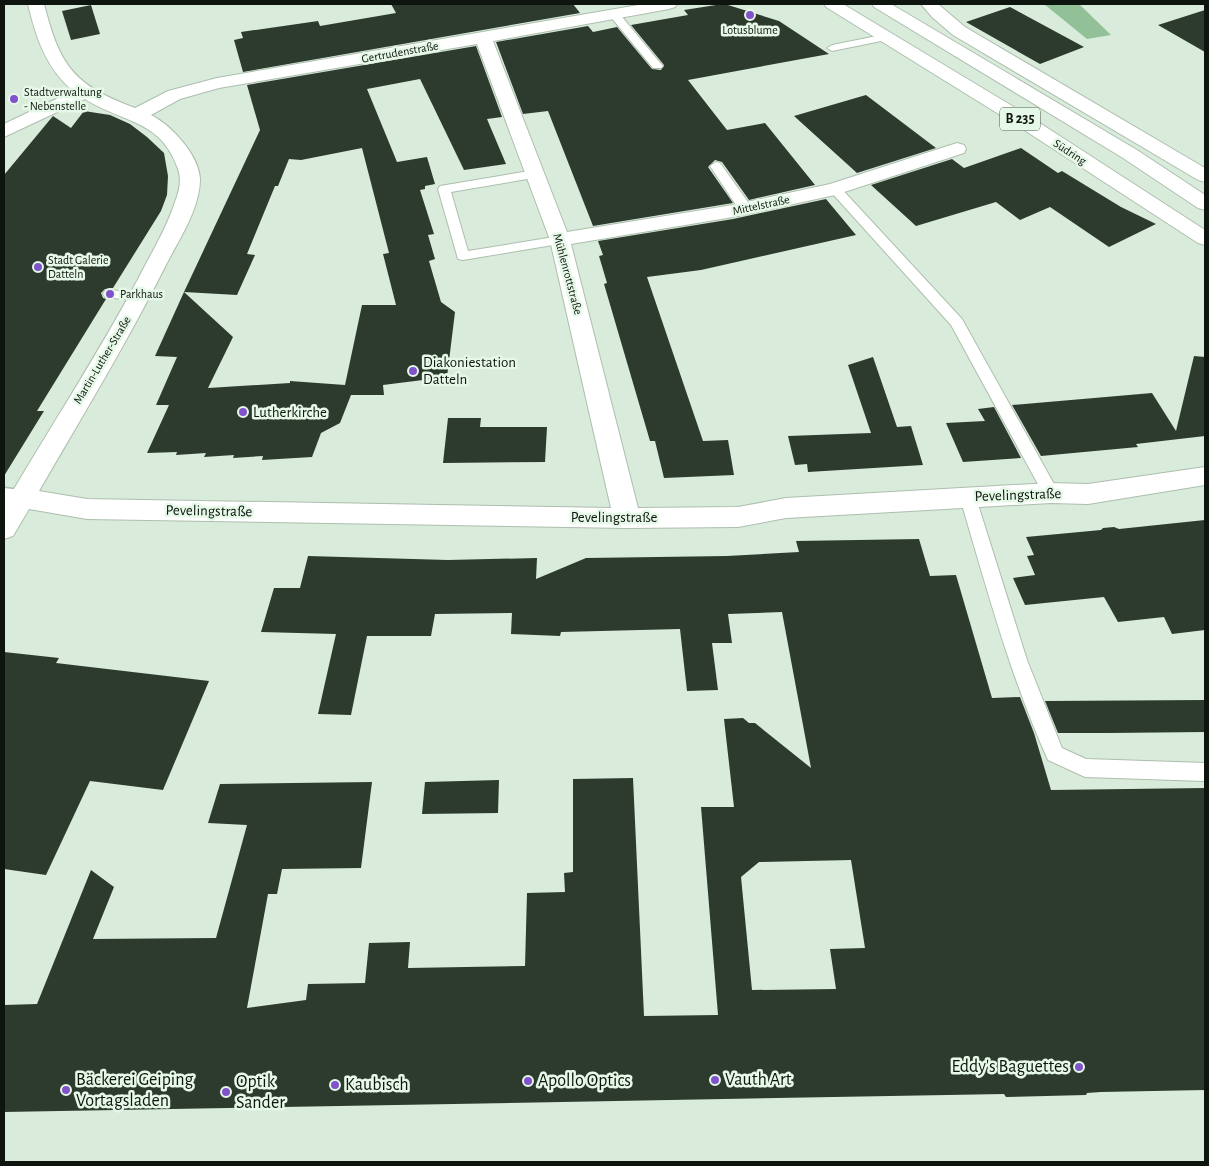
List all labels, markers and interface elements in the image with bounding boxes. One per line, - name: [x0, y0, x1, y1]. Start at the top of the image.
- marker: Lotusblume: [744, 9, 756, 21]
- place label: Lotusblume: [722, 24, 778, 36]
- street label: Gertrudenstraße: [361, 39, 439, 65]
- place label: Stadtverwaltung - Nebenstelle: [24, 86, 102, 112]
- marker: Stadtverwaltung - Nebenstelle: [8, 93, 20, 105]
- road number: B 235: [1000, 108, 1040, 130]
- street label: Südring: [1051, 137, 1089, 167]
- street label: Mittelstraße: [731, 193, 791, 217]
- street label: Mühlenrottstraße: [551, 232, 585, 316]
- place label: Stadt Galerie Datteln: [48, 254, 108, 280]
- marker: Stadt Galerie Datteln: [32, 261, 44, 273]
- marker: Parkhaus: [104, 288, 116, 300]
- place label: Parkhaus: [120, 288, 163, 300]
- street label: Martin-Luther-Straße: [71, 314, 133, 406]
- place label: Diakoniestation Datteln: [423, 355, 516, 387]
- marker: Diakoniestation Datteln: [407, 365, 419, 377]
- place label: Lutherkirche: [253, 405, 327, 420]
- marker: Lutherkirche: [237, 406, 249, 418]
- street label: Pevelingstraße: [974, 486, 1062, 504]
- street label: Pevelingstraße: [166, 503, 253, 519]
- street label: Pevelingstraße: [571, 510, 657, 525]
- place label: Eddy's Baguettes: [951, 1058, 1069, 1076]
- marker: Eddy's Baguettes: [1073, 1061, 1085, 1073]
- place label: Bäckerei Geiping Vortagsladen: [76, 1071, 193, 1110]
- place label: Vauth Art: [725, 1071, 792, 1089]
- place label: Apollo Optics: [538, 1072, 631, 1090]
- place label: Optik Sander: [236, 1073, 285, 1112]
- marker: Vauth Art: [709, 1074, 721, 1086]
- marker: Apollo Optics: [522, 1075, 534, 1087]
- place label: Kaubisch: [345, 1076, 409, 1094]
- marker: Kaubisch: [329, 1079, 341, 1091]
- marker: Bäckerei Geiping Vortagsladen: [60, 1084, 72, 1096]
- marker: Optik Sander: [220, 1086, 232, 1098]

